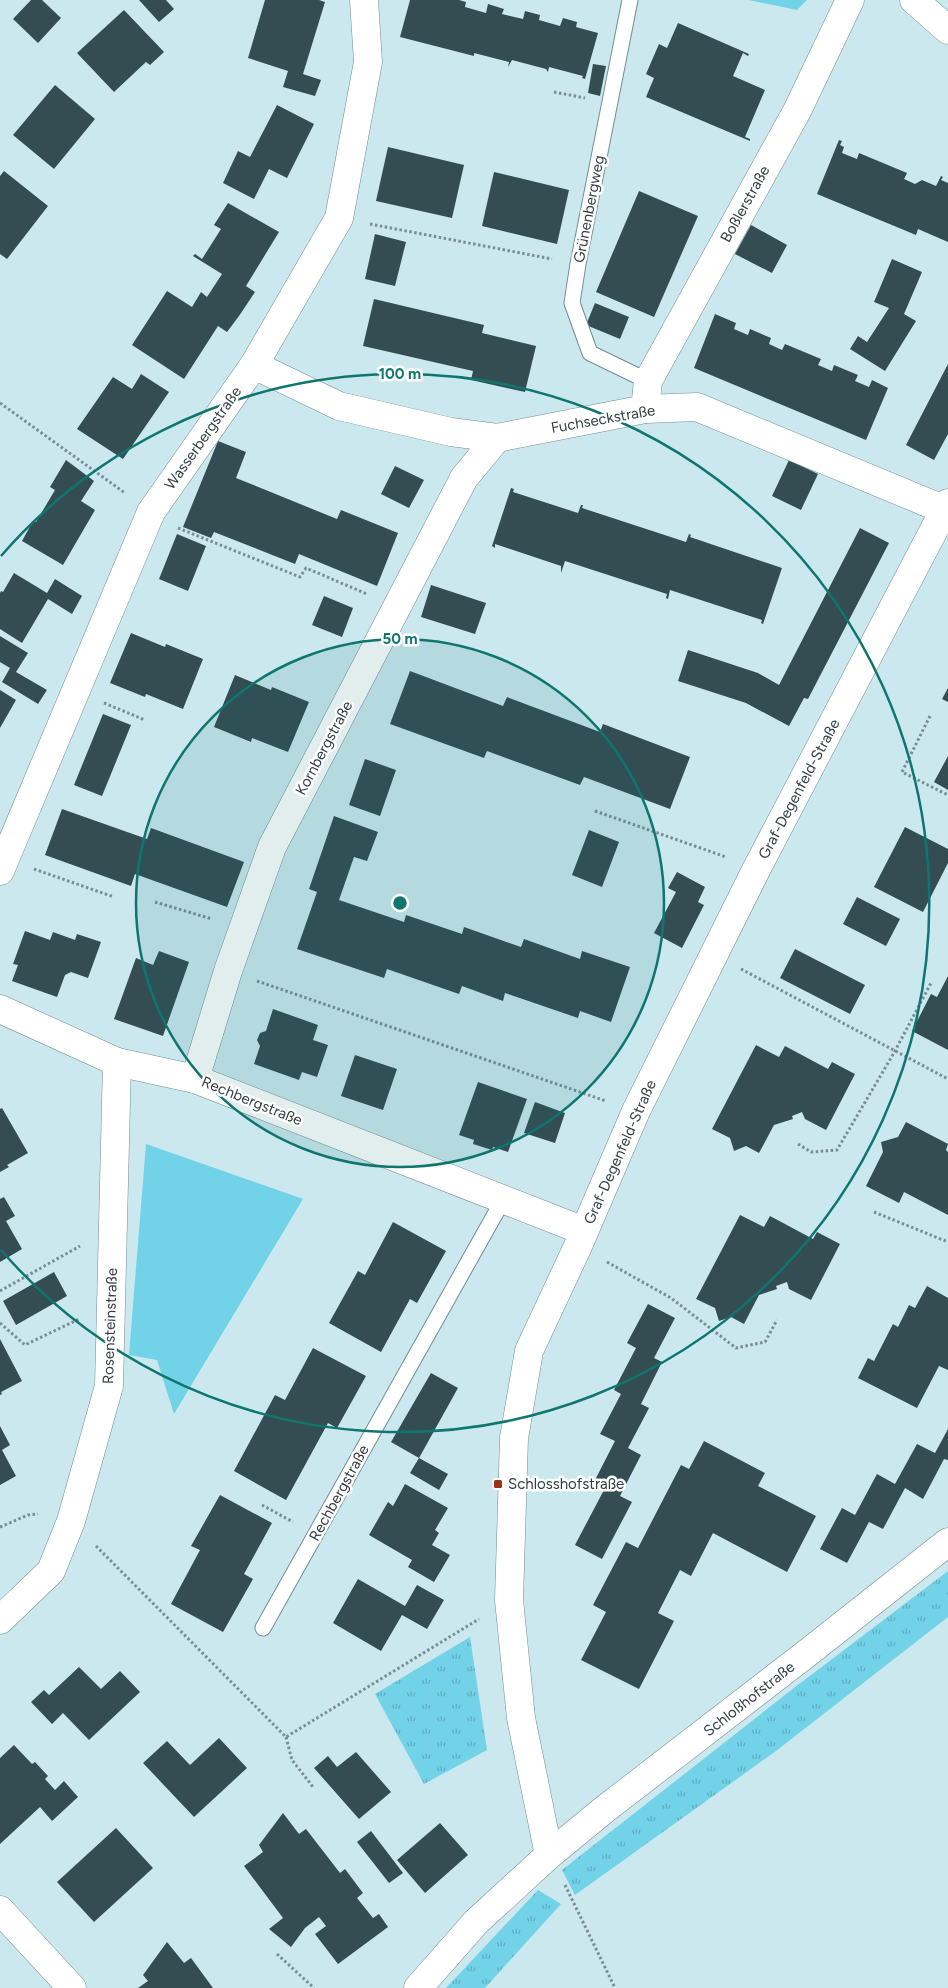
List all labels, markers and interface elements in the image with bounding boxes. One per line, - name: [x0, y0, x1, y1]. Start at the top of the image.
- street label: Grünenbergweg: [570, 154, 608, 264]
- street label: Boßlerstraße: [717, 162, 773, 246]
- text: 100 m: [379, 365, 421, 383]
- street label: Wasserbergstraße: [161, 383, 245, 493]
- street label: Fuchseckstraße: [550, 401, 656, 437]
- text: 50 m: [382, 630, 418, 648]
- street label: Kornbergstraße: [292, 698, 356, 798]
- street label: Graf-Degenfeld-Straße: [754, 716, 844, 862]
- centre of rings: [391, 894, 409, 912]
- street label: Rechbergstraße: [199, 1073, 305, 1129]
- street label: Graf-Degenfeld-Straße: [580, 1077, 660, 1227]
- street label: Rosensteinstraße: [99, 1268, 121, 1384]
- street label: Rechbergstraße: [305, 1442, 373, 1544]
- place label: Schlosshofstraße: [508, 1475, 624, 1493]
- marker: Schlosshofstraße: [492, 1478, 504, 1490]
- street label: Schloßhofstraße: [700, 1658, 798, 1740]

